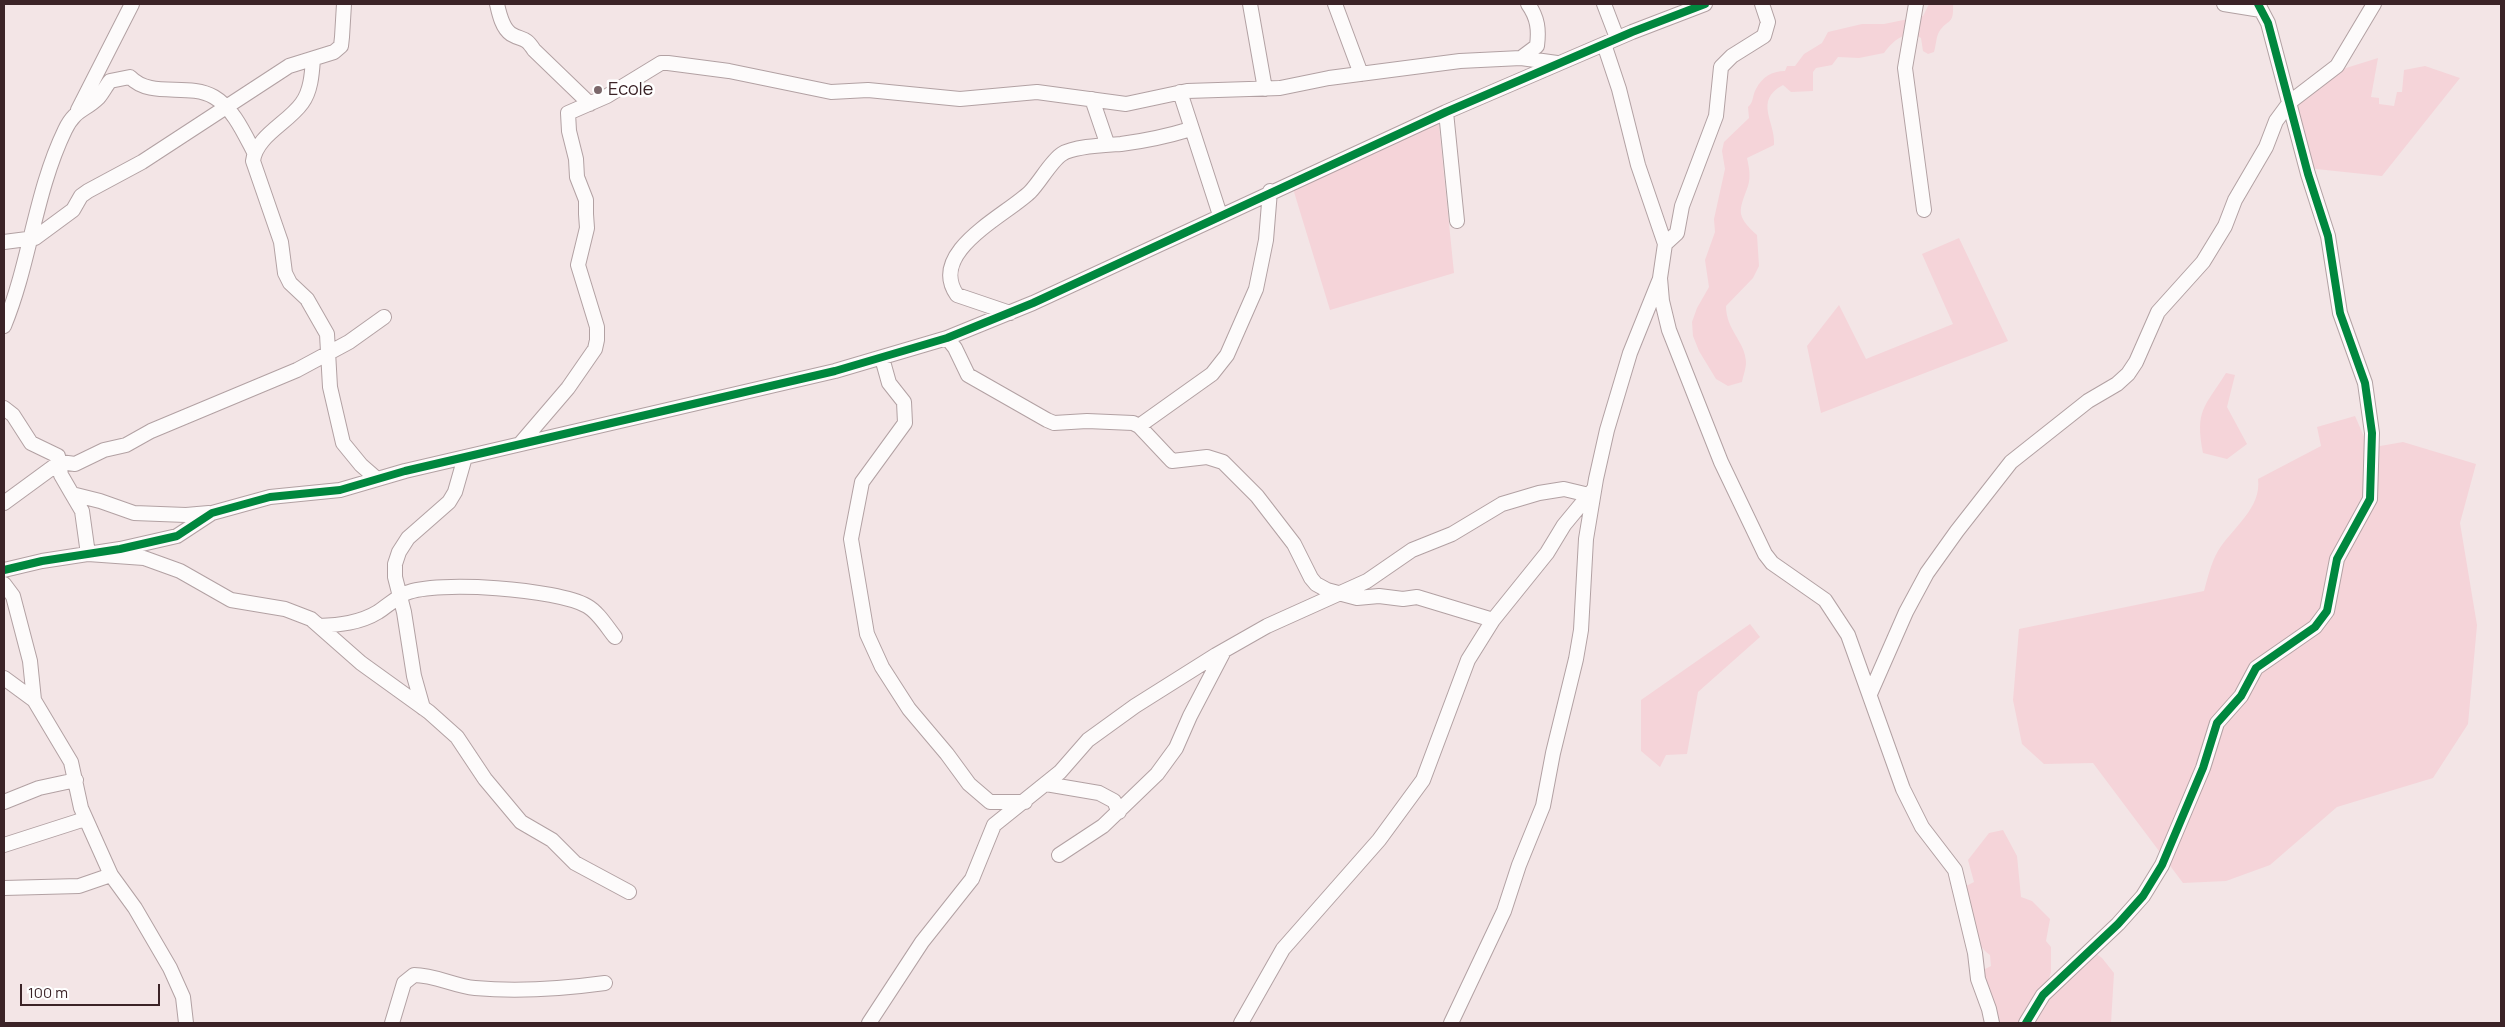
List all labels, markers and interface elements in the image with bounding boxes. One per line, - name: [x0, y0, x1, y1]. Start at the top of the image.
- place label: Ecole: [608, 79, 653, 101]
- marker: Ecole: [592, 84, 604, 96]
- scale bar: [22, 974, 162, 1006]
- text: 100 m: [28, 982, 68, 1003]

